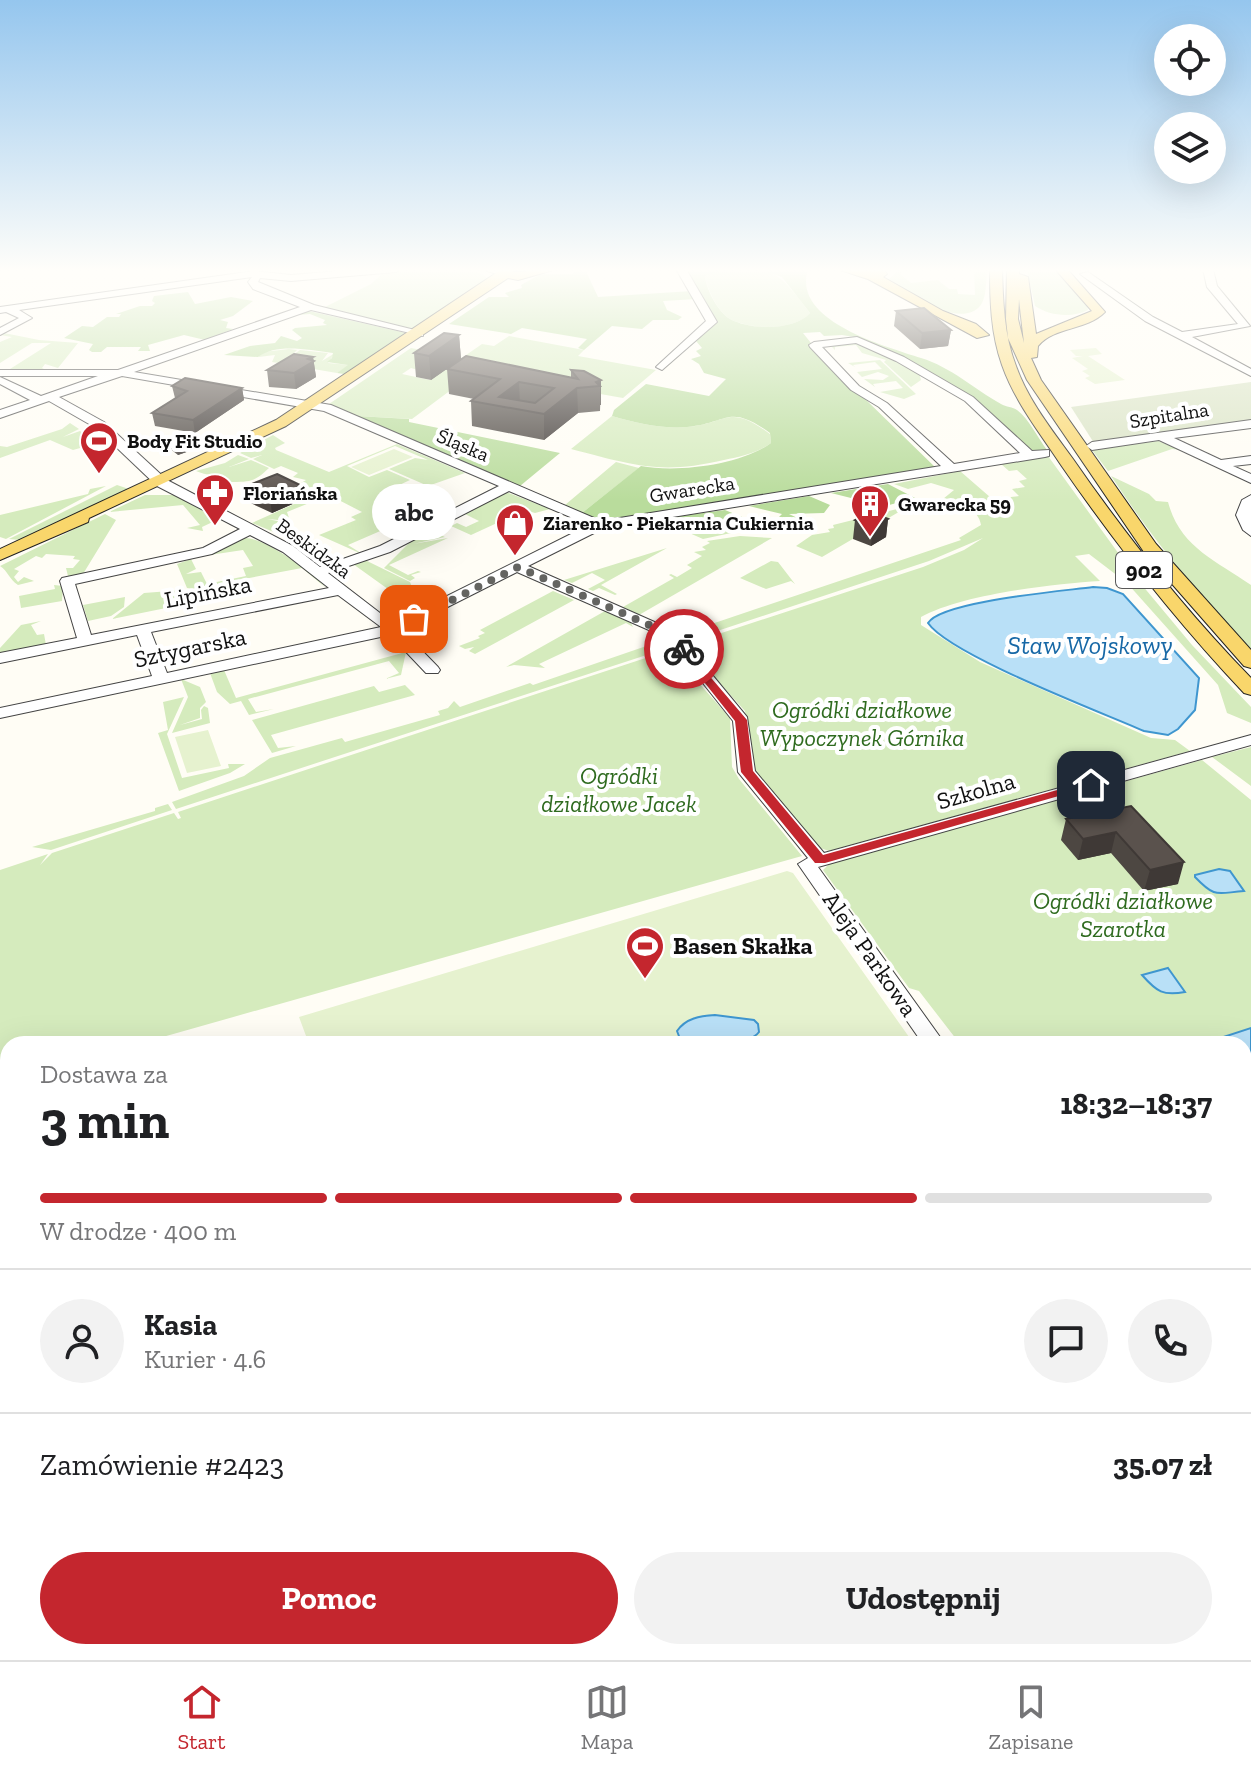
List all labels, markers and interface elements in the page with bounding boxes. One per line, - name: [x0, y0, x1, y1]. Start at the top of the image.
- map controls: [1154, 24, 1226, 184]
- button: locate: [1154, 24, 1226, 96]
- button: layers: [1154, 112, 1226, 184]
- street label: Szpitalna: [1128, 397, 1211, 433]
- sports icon: Body Fit Studio: [78, 420, 120, 475]
- street label: Śląska: [433, 423, 493, 467]
- place label: Body Fit Studio: [127, 429, 263, 453]
- street label: Gwarecka: [648, 470, 737, 508]
- pharmacy icon: Floriańska: [194, 472, 236, 527]
- place label: Floriańska: [243, 481, 338, 505]
- callout: abc: [372, 483, 456, 539]
- building icon: Gwarecka 59: [849, 483, 891, 538]
- place label: Gwarecka 59: [898, 492, 1011, 516]
- text: abc: [394, 496, 434, 528]
- shop icon: Ziarenko - Piekarnia Cukiernia: [494, 502, 536, 557]
- place label: Ziarenko - Piekarnia Cukiernia: [543, 511, 814, 535]
- street label: Beskidzka: [272, 513, 356, 583]
- road number: 902: [1116, 552, 1172, 588]
- street label: Lipińska: [162, 569, 254, 614]
- pin: [380, 585, 448, 653]
- icon: bag: [392, 597, 436, 641]
- courier: [644, 609, 724, 689]
- street label: Sztygarska: [131, 621, 249, 674]
- icon: bike: [662, 627, 706, 671]
- water label: Staw Wojskowy: [1007, 629, 1173, 661]
- park label: Ogródki działkowe Wypoczynek Górnika: [760, 695, 964, 752]
- pin: [1057, 751, 1125, 819]
- park label: Ogródki działkowe Jacek: [541, 761, 697, 818]
- icon: home: [1069, 763, 1113, 807]
- street label: Szkolna: [933, 765, 1019, 815]
- street label: Aleja Parkowa: [817, 886, 924, 1022]
- park label: Ogródki działkowe Szarotka: [1033, 886, 1213, 943]
- sports icon: Basen Skałka: [624, 925, 666, 980]
- place label: Basen Skałka: [673, 931, 813, 960]
- text: Dostawa za: [40, 1058, 168, 1090]
- text: 18:32–18:37: [1060, 1086, 1212, 1122]
- text: 3 min: [40, 1089, 169, 1151]
- text: W drodze · 400 m: [40, 1215, 236, 1247]
- button: person: [40, 1299, 124, 1383]
- button: chat: [1024, 1299, 1108, 1383]
- button: phone: [1128, 1299, 1212, 1383]
- text: Kasia: [144, 1307, 217, 1343]
- text: Kurier · 4.6: [144, 1343, 266, 1375]
- text: Zamówienie #2423: [40, 1447, 284, 1483]
- text: 35.07 zł: [1113, 1447, 1212, 1483]
- button: Pomoc: [40, 1552, 618, 1644]
- button: Udostępnij: [634, 1552, 1212, 1644]
- tab: Start: [178, 1680, 226, 1755]
- tab: Mapa: [581, 1680, 633, 1755]
- tab: Zapisane: [989, 1680, 1073, 1755]

